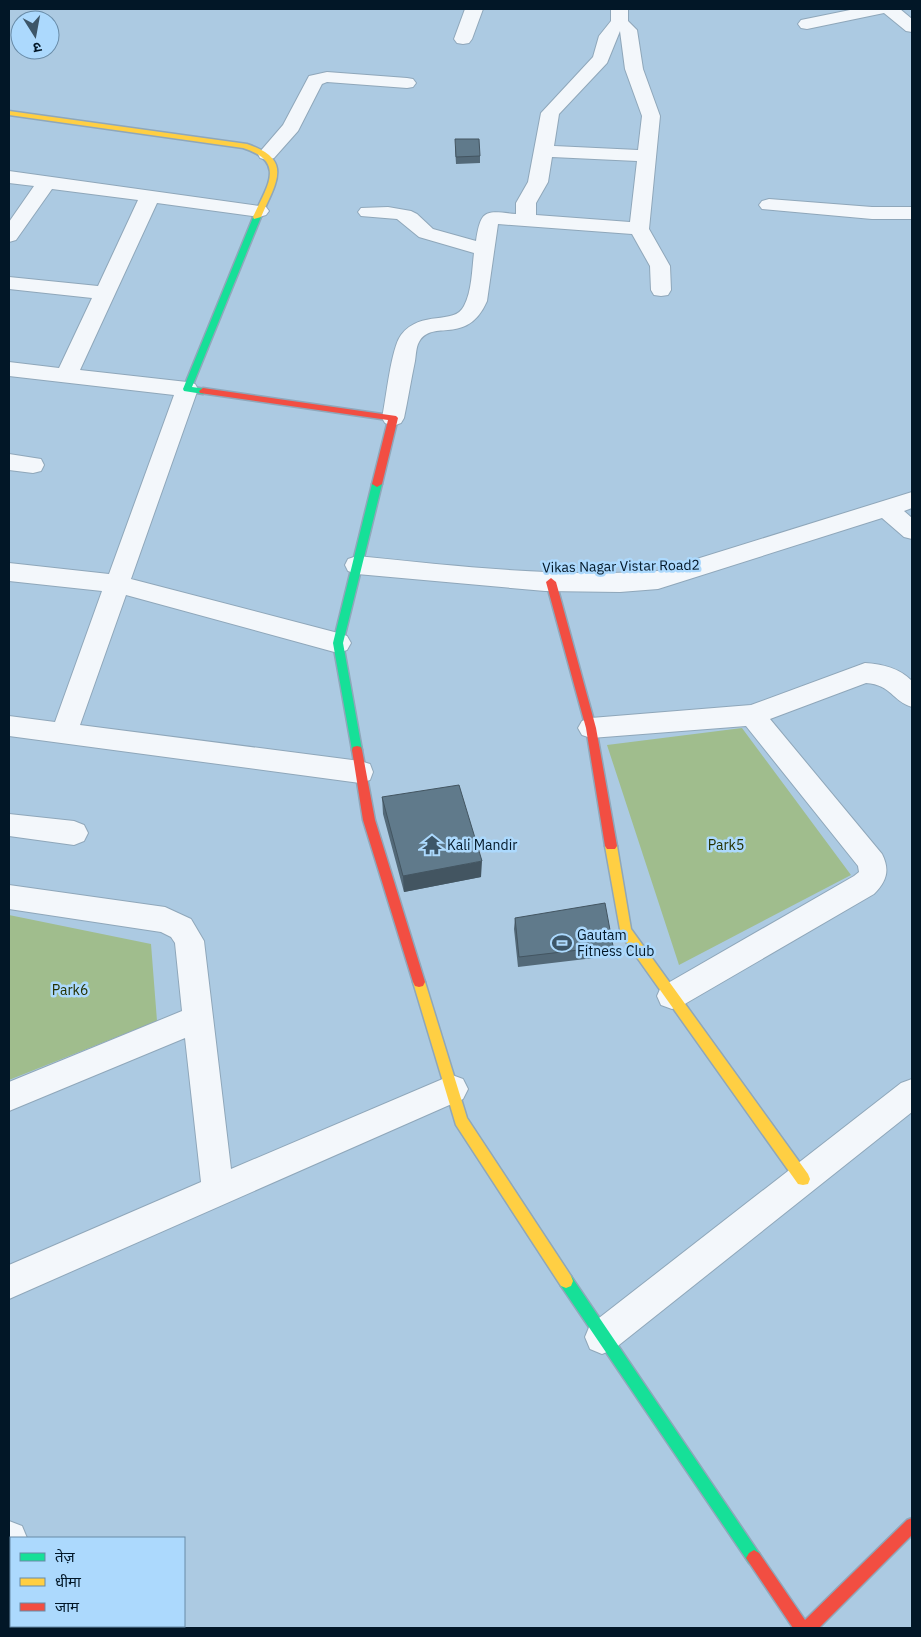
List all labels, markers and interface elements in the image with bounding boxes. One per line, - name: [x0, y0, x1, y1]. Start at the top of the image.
- north arrow: [10, 10, 60, 60]
- text: उ: [31, 38, 43, 58]
- street label: Vikas Nagar Vistar Road2: [542, 556, 700, 576]
- temple icon: Kali Mandir: [421, 834, 443, 856]
- place label: Kali Mandir: [447, 836, 517, 854]
- park label: Park5: [708, 836, 744, 854]
- place label: Gautam Fitness Club: [577, 926, 654, 960]
- sports icon: Gautam Fitness Club: [551, 932, 573, 954]
- park label: Park6: [52, 981, 88, 999]
- legend: [10, 1537, 185, 1627]
- text: तेज़: [55, 1547, 76, 1566]
- text: धीमा: [55, 1572, 82, 1591]
- text: जाम: [55, 1597, 80, 1616]

